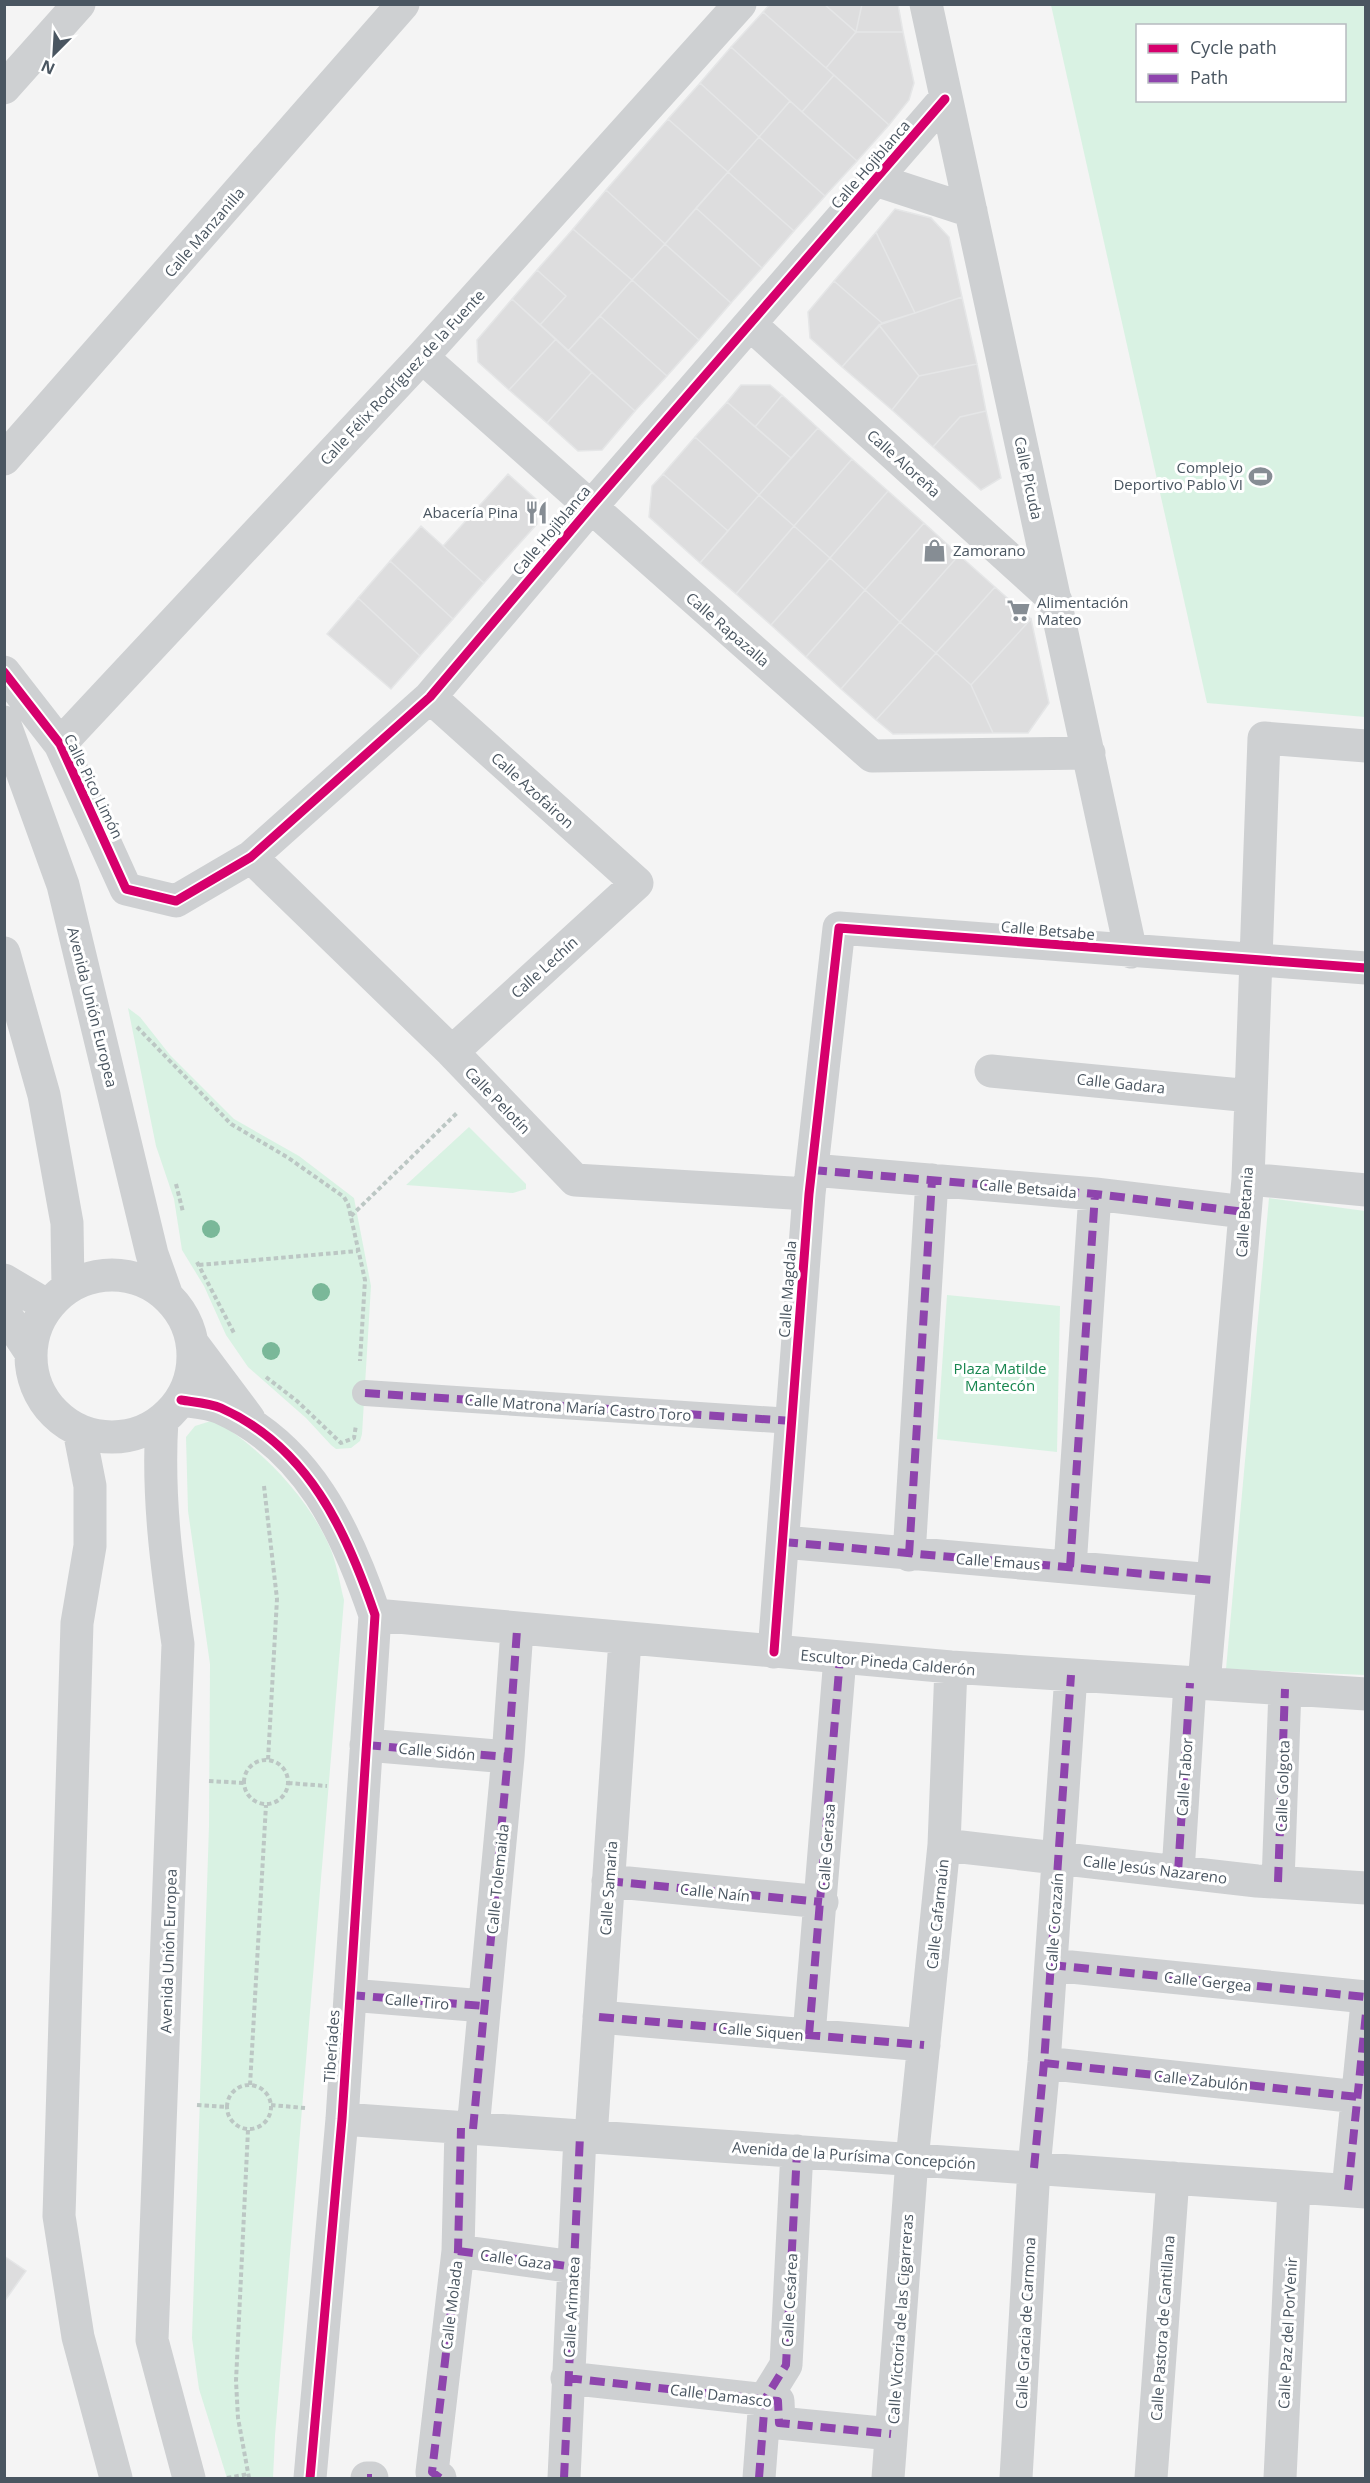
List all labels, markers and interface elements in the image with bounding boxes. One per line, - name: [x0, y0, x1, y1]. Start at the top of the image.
- north arrow: [24, 24, 84, 84]
- legend: [1136, 24, 1346, 102]
- text: Cycle path: [1190, 35, 1277, 59]
- text: N: [37, 55, 58, 80]
- text: Path: [1190, 65, 1228, 89]
- street label: Calle Hojiblanca: [826, 115, 914, 213]
- street label: Calle Manzanilla: [159, 183, 249, 281]
- street label: Calle Félix Rodríguez de la Fuente: [315, 285, 489, 469]
- street label: Calle Aloreña: [863, 425, 945, 501]
- street label: Calle Picuda: [1010, 435, 1048, 521]
- place label: Complejo Deportivo Pablo VI: [1113, 457, 1243, 494]
- sports icon: Complejo Deportivo Pablo VI: [1248, 463, 1274, 489]
- street label: Calle Hojiblanca: [508, 481, 594, 579]
- restaurant icon: Abacería Pina: [523, 499, 549, 525]
- place label: Abacería Pina: [423, 502, 518, 522]
- shop icon: Zamorano: [922, 537, 948, 563]
- place label: Zamorano: [953, 540, 1026, 560]
- street label: Calle Rapazalla: [682, 587, 774, 671]
- place label: Alimentación Mateo: [1037, 592, 1128, 629]
- supermarket icon: Alimentación Mateo: [1006, 598, 1032, 624]
- street label: Calle Pico Limón: [60, 730, 128, 842]
- street label: Calle Azofairon: [487, 748, 579, 832]
- street label: Calle Betsabe: [1000, 916, 1096, 944]
- street label: Avenida Unión Europea: [63, 925, 123, 1089]
- street label: Calle Lechín: [506, 932, 582, 1002]
- street label: Calle Pelotín: [461, 1062, 535, 1138]
- street label: Calle Gadara: [1076, 1068, 1166, 1098]
- street label: Calle Betania: [1231, 1166, 1257, 1258]
- street label: Calle Betsaida: [978, 1174, 1078, 1202]
- street label: Calle Magdala: [774, 1240, 800, 1338]
- park label: Plaza Matilde Mantecón: [954, 1358, 1046, 1395]
- street label: Calle Matrona María Castro Toro: [464, 1389, 692, 1425]
- street label: Calle Emaus: [955, 1548, 1041, 1574]
- street label: Escultor Pineda Calderón: [800, 1644, 976, 1680]
- street label: Calle Tabor: [1171, 1737, 1197, 1817]
- street label: Calle Sidón: [398, 1738, 476, 1764]
- street label: Calle Golgota: [1270, 1740, 1294, 1832]
- street label: Calle Gerasa: [813, 1803, 839, 1891]
- street label: Calle Tolemaida: [481, 1823, 513, 1935]
- street label: Calle Samaria: [595, 1840, 621, 1936]
- street label: Calle Jesús Nazareno: [1082, 1850, 1228, 1888]
- street label: Calle Cafarnaún: [921, 1858, 953, 1970]
- street label: Avenida Unión Europea: [155, 1868, 181, 2034]
- street label: Calle Corazaín: [1041, 1872, 1067, 1972]
- street label: Calle Naín: [679, 1878, 751, 1906]
- street label: Calle Gergea: [1163, 1966, 1253, 1996]
- street label: Calle Tiro: [384, 1988, 450, 2014]
- street label: Tiberíades: [318, 2009, 344, 2083]
- street label: Calle Siquen: [717, 2017, 805, 2045]
- street label: Calle Zabulón: [1153, 2065, 1249, 2095]
- street label: Avenida de la Purísima Concepción: [732, 2137, 976, 2173]
- street label: Calle Victoria de las Cigarreras: [883, 2213, 917, 2425]
- street label: Calle Pastora de Cantillana: [1146, 2235, 1178, 2421]
- street label: Calle Gracia de Carmona: [1011, 2237, 1039, 2409]
- street label: Calle Gaza: [479, 2244, 553, 2274]
- street label: Calle Cesárea: [777, 2253, 801, 2347]
- street label: Calle Arimatea: [558, 2256, 584, 2358]
- street label: Calle Paz del PorVenir: [1273, 2257, 1301, 2409]
- street label: Calle Molada: [436, 2259, 466, 2351]
- street label: Calle Damasco: [669, 2379, 773, 2411]

